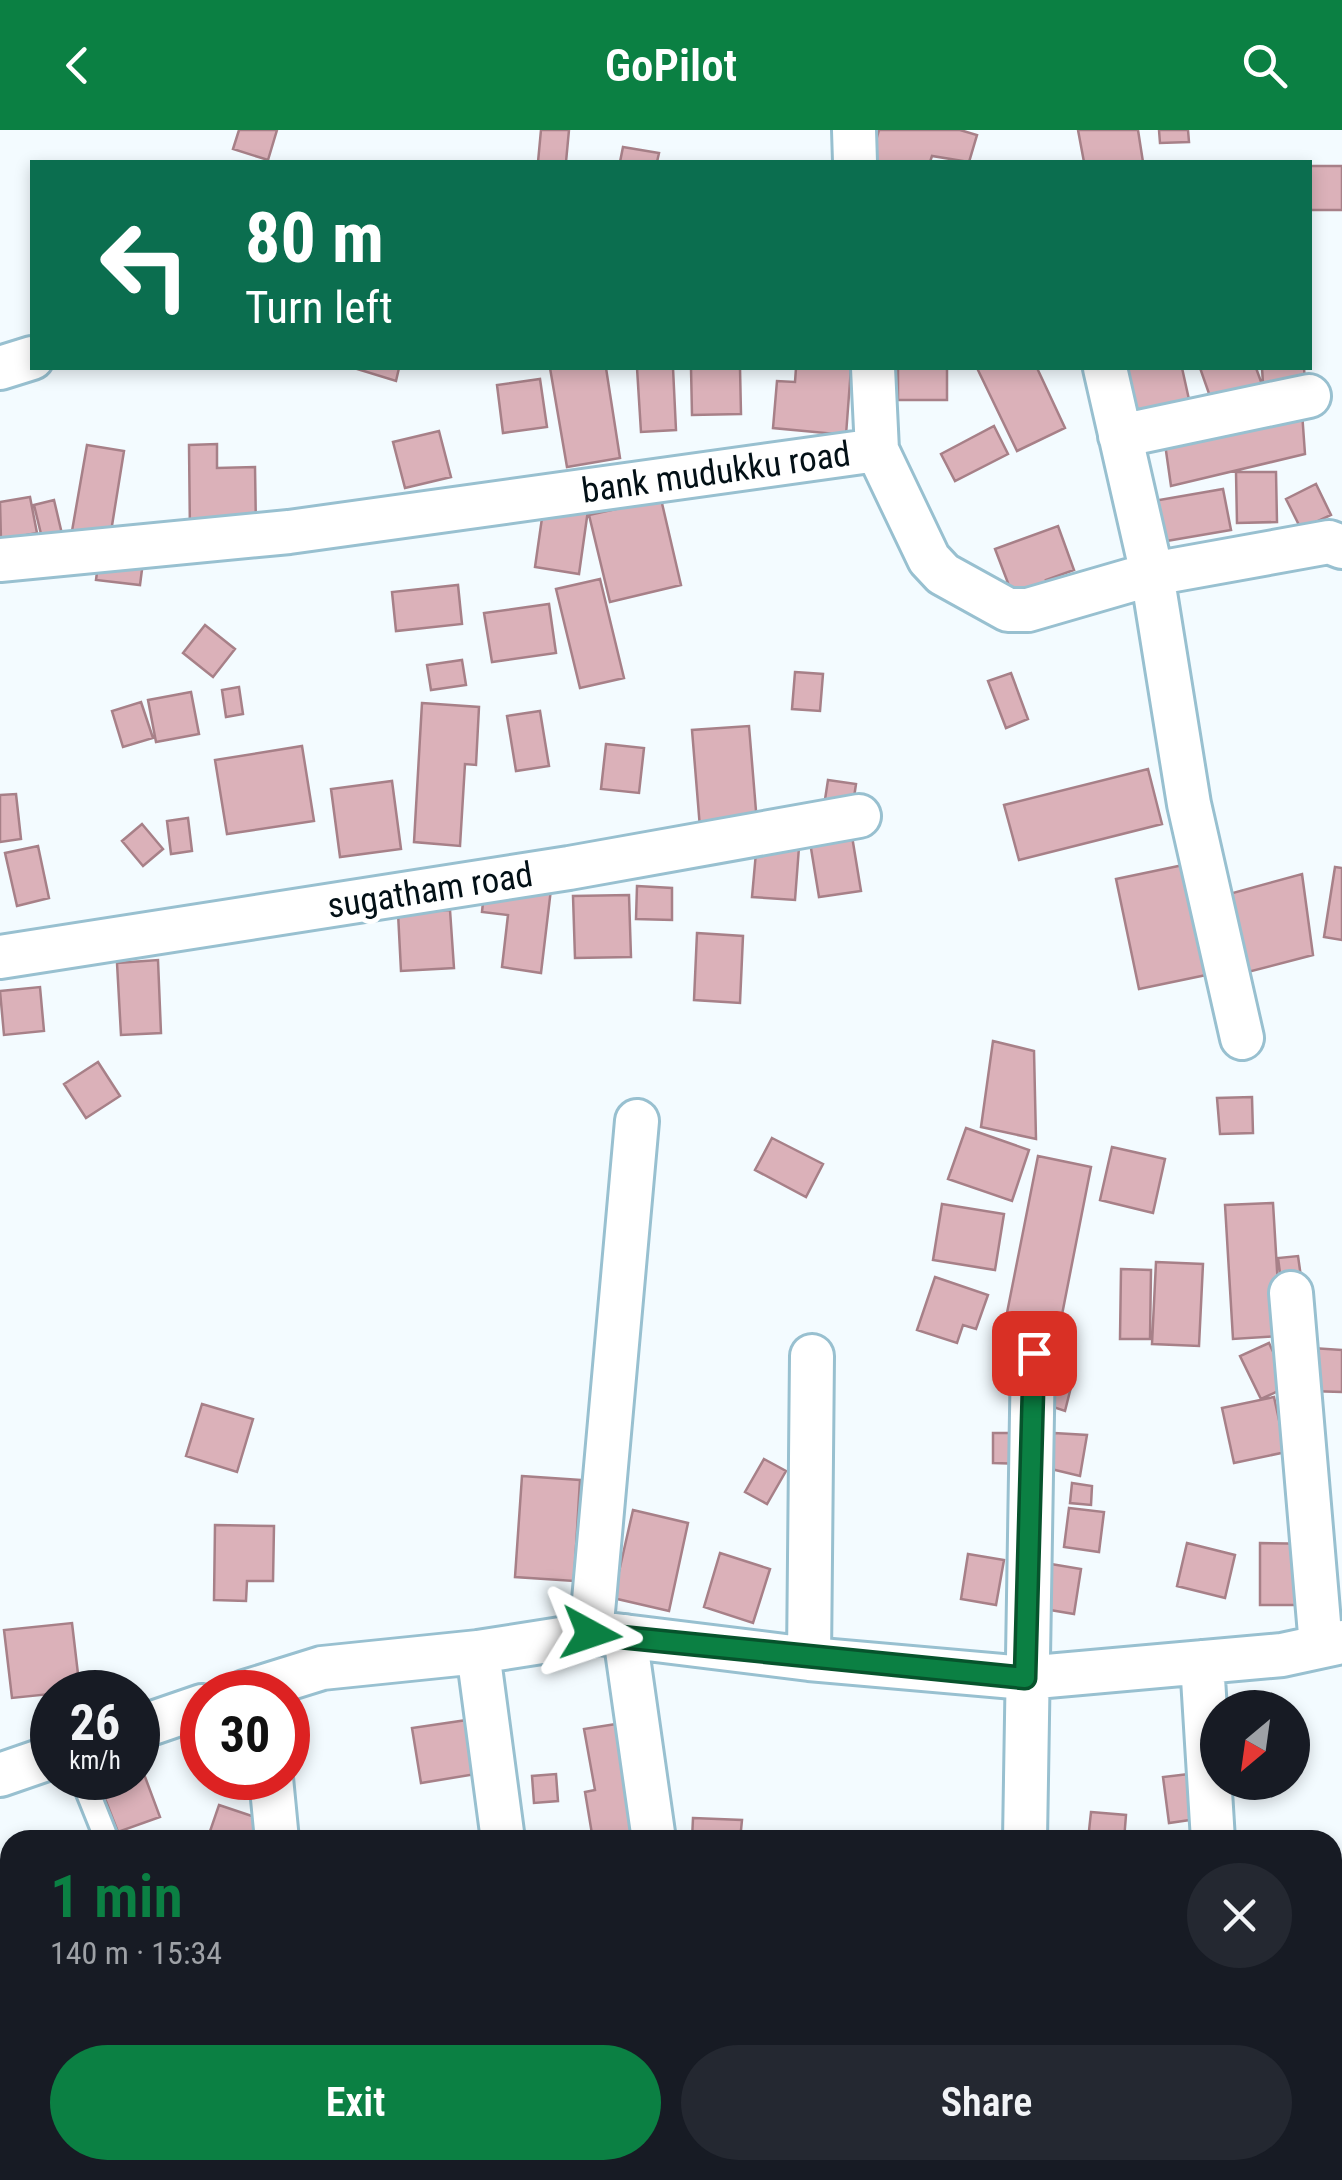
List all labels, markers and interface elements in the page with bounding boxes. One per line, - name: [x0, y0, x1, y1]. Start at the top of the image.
- icon: back: [50, 38, 105, 93]
- icon: search: [1237, 38, 1292, 93]
- text: GoPilot: [605, 39, 737, 92]
- text: 80 m: [245, 197, 384, 279]
- icon: left: [80, 200, 210, 330]
- text: Turn left: [245, 281, 393, 334]
- street label: bank mudukku road: [579, 433, 853, 512]
- street label: sugatham road: [324, 854, 536, 927]
- pin: [992, 1311, 1077, 1396]
- icon: arrive: [1007, 1326, 1062, 1381]
- position arrow: [539, 1582, 643, 1686]
- speed limit sign: 30: [180, 1670, 310, 1800]
- north arrow: [1200, 1690, 1310, 1800]
- map controls: [1200, 1690, 1310, 1800]
- text: 26: [70, 1694, 120, 1752]
- text: km/h: [69, 1746, 121, 1775]
- text: 1 min: [50, 1861, 183, 1932]
- button: close: [1187, 1863, 1292, 1968]
- text: 140 m · 15:34: [50, 1934, 222, 1972]
- button: Exit: [50, 2045, 661, 2160]
- button: Share: [681, 2045, 1292, 2160]

